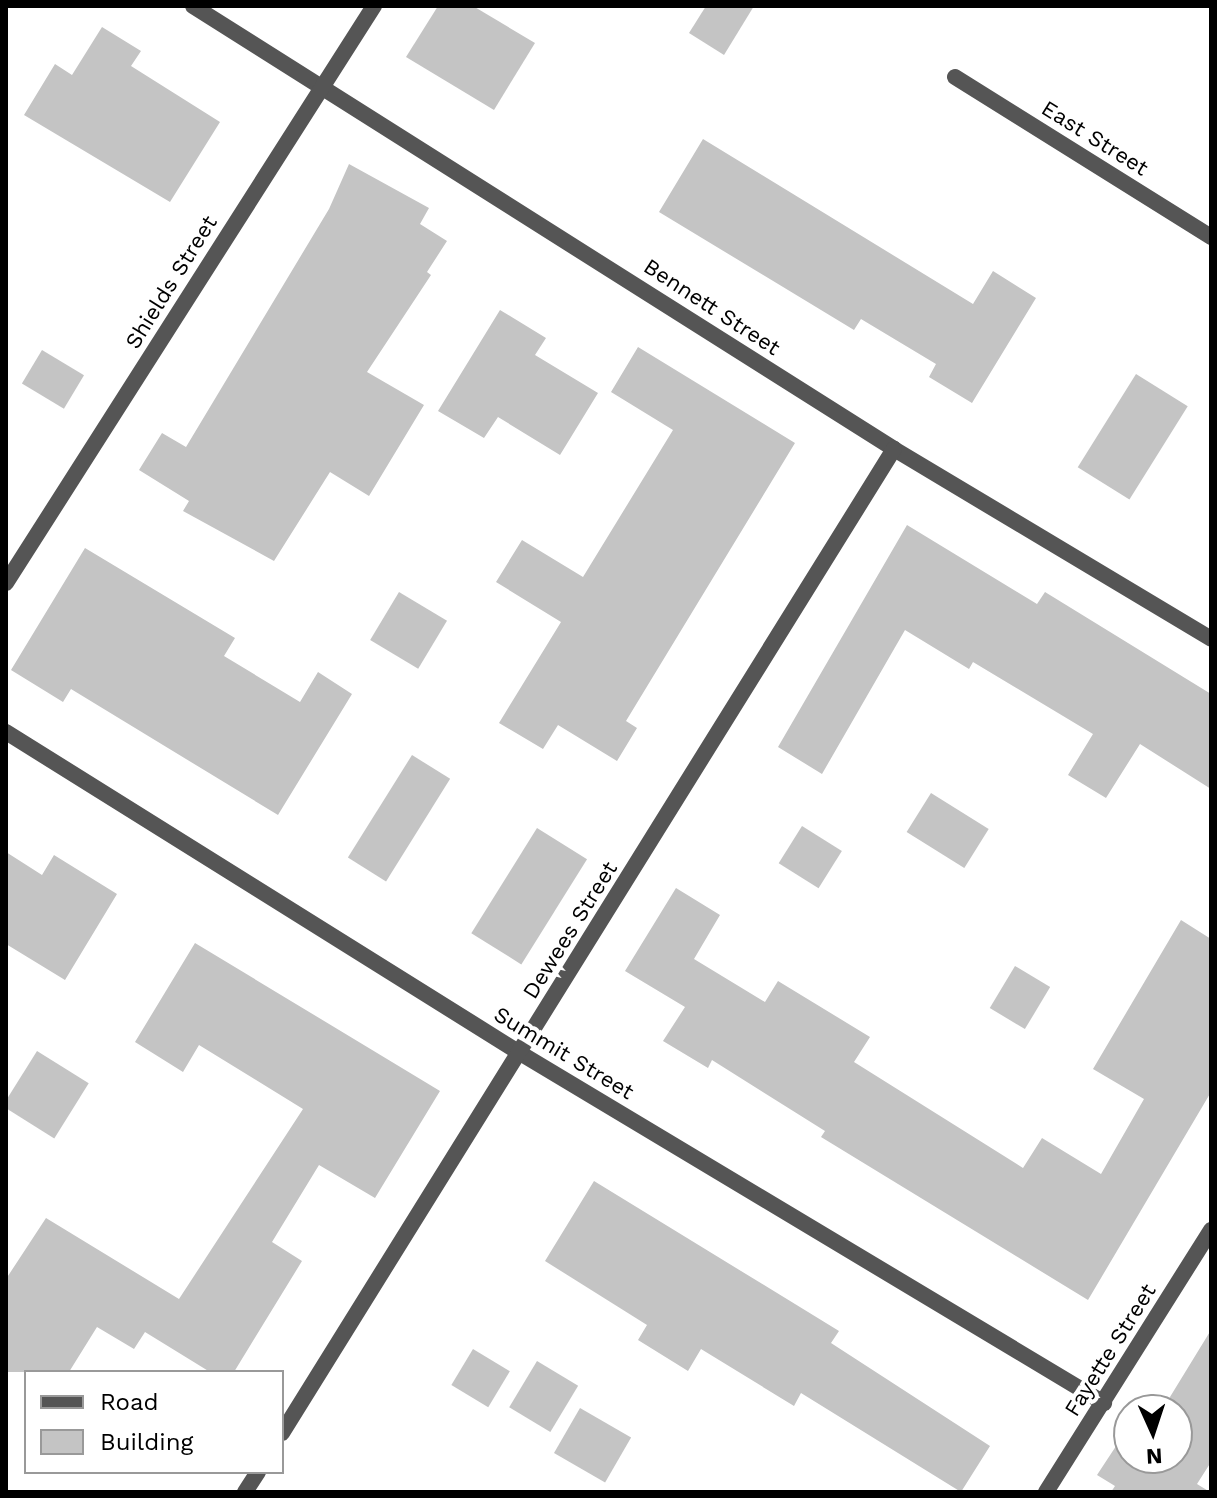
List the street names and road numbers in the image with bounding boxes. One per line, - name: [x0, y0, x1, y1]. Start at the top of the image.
- street label: East Street: [1037, 95, 1153, 181]
- street label: Shields Street: [120, 211, 222, 353]
- street label: Bennett Street: [639, 253, 785, 361]
- street label: Dewees Street: [517, 856, 623, 1004]
- street label: Summit Street: [489, 1001, 639, 1105]
- street label: Fayette Street: [1059, 1279, 1161, 1421]

